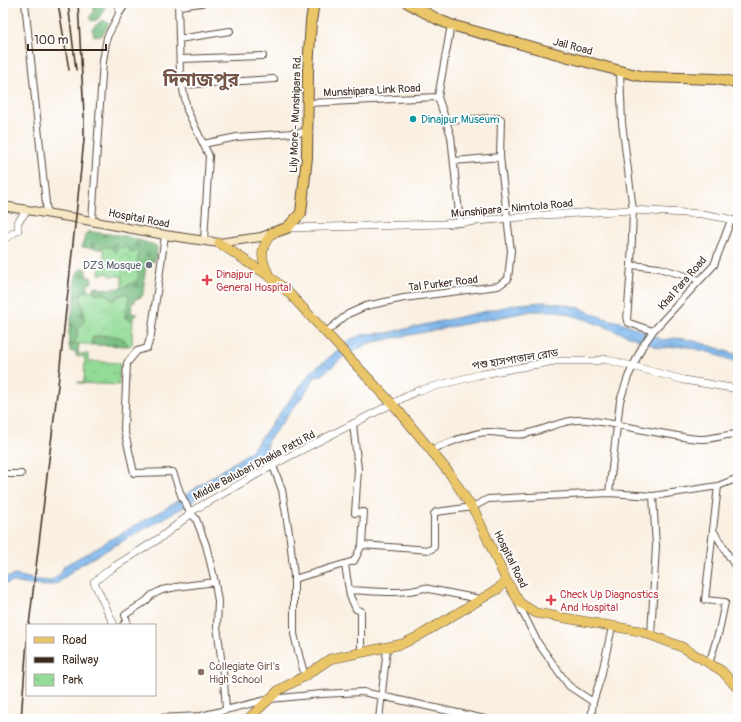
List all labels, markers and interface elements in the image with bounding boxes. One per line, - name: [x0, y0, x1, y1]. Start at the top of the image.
- scale bar: [28, 26, 106, 52]
- text: 100 m: [34, 33, 69, 48]
- street label: Jail Road: [552, 35, 594, 58]
- street label: Lily More - Munshipara Rd.: [287, 55, 304, 173]
- district label: দিনাজপুর: [162, 68, 240, 92]
- street label: Munshipara Link Road: [323, 81, 421, 100]
- place label: Dinajpur Museum: [421, 113, 500, 126]
- marker: Dinajpur Museum: [408, 114, 418, 124]
- street label: Munshipara - Nimtola Road: [450, 197, 574, 220]
- street label: Hospital Road: [107, 206, 171, 231]
- street label: Khal Para Road: [656, 254, 709, 313]
- place label: DZS Mosque: [83, 259, 142, 272]
- marker: DZS Mosque: [144, 260, 154, 270]
- place label: Dinajpur General Hospital: [216, 268, 291, 294]
- street label: Tal Purker Road: [407, 273, 479, 294]
- marker: Dinajpur General Hospital: [201, 274, 213, 286]
- street label: পশু হাসপাতাল রোড: [471, 346, 559, 373]
- street label: Middle Balubari Dhakia Patti Rd: [191, 428, 317, 503]
- street label: Hospital Road: [491, 528, 530, 590]
- place label: Check Up Diagnostics And Hospital: [560, 588, 659, 614]
- marker: Check Up Diagnostics And Hospital: [545, 594, 557, 606]
- legend: [26, 624, 156, 696]
- text: Road: [62, 633, 87, 648]
- text: Railway: [62, 653, 98, 668]
- place label: Collegiate Girl's High School: [209, 660, 280, 686]
- marker: Collegiate Girl's High School: [196, 667, 206, 677]
- text: Park: [62, 673, 83, 688]

